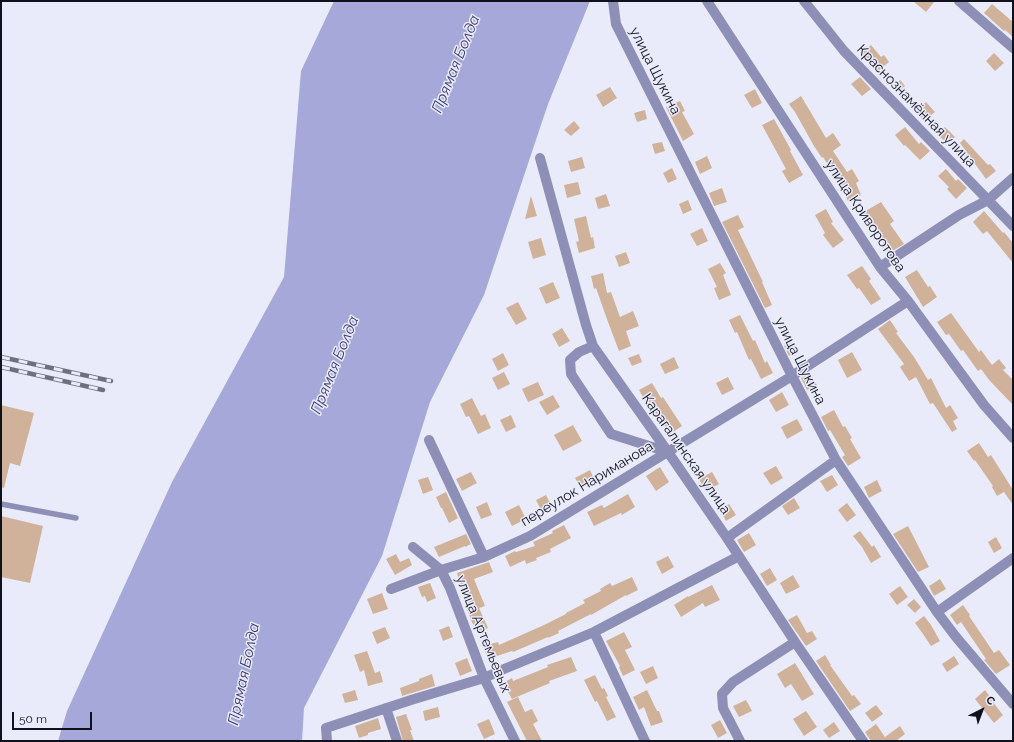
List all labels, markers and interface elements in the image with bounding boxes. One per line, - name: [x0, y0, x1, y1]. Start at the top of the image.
- water label: Прямая Болда: [428, 13, 484, 115]
- street label: улица Щукина: [626, 24, 684, 118]
- street label: Краснознамённая улица: [853, 41, 979, 171]
- street label: улица Криворотова: [821, 157, 909, 275]
- water label: Прямая Болда: [307, 314, 363, 416]
- street label: улица Щукина: [771, 314, 829, 408]
- street label: Карагалинская улица: [638, 390, 734, 518]
- street label: переулок Нариманова: [518, 438, 656, 530]
- street label: улица Артемьевых: [452, 573, 514, 695]
- water label: Прямая Болда: [224, 621, 264, 727]
- north arrow: [962, 690, 1002, 730]
- text: С: [983, 693, 998, 708]
- scale bar: [14, 704, 94, 730]
- text: 50 m: [19, 712, 47, 726]

